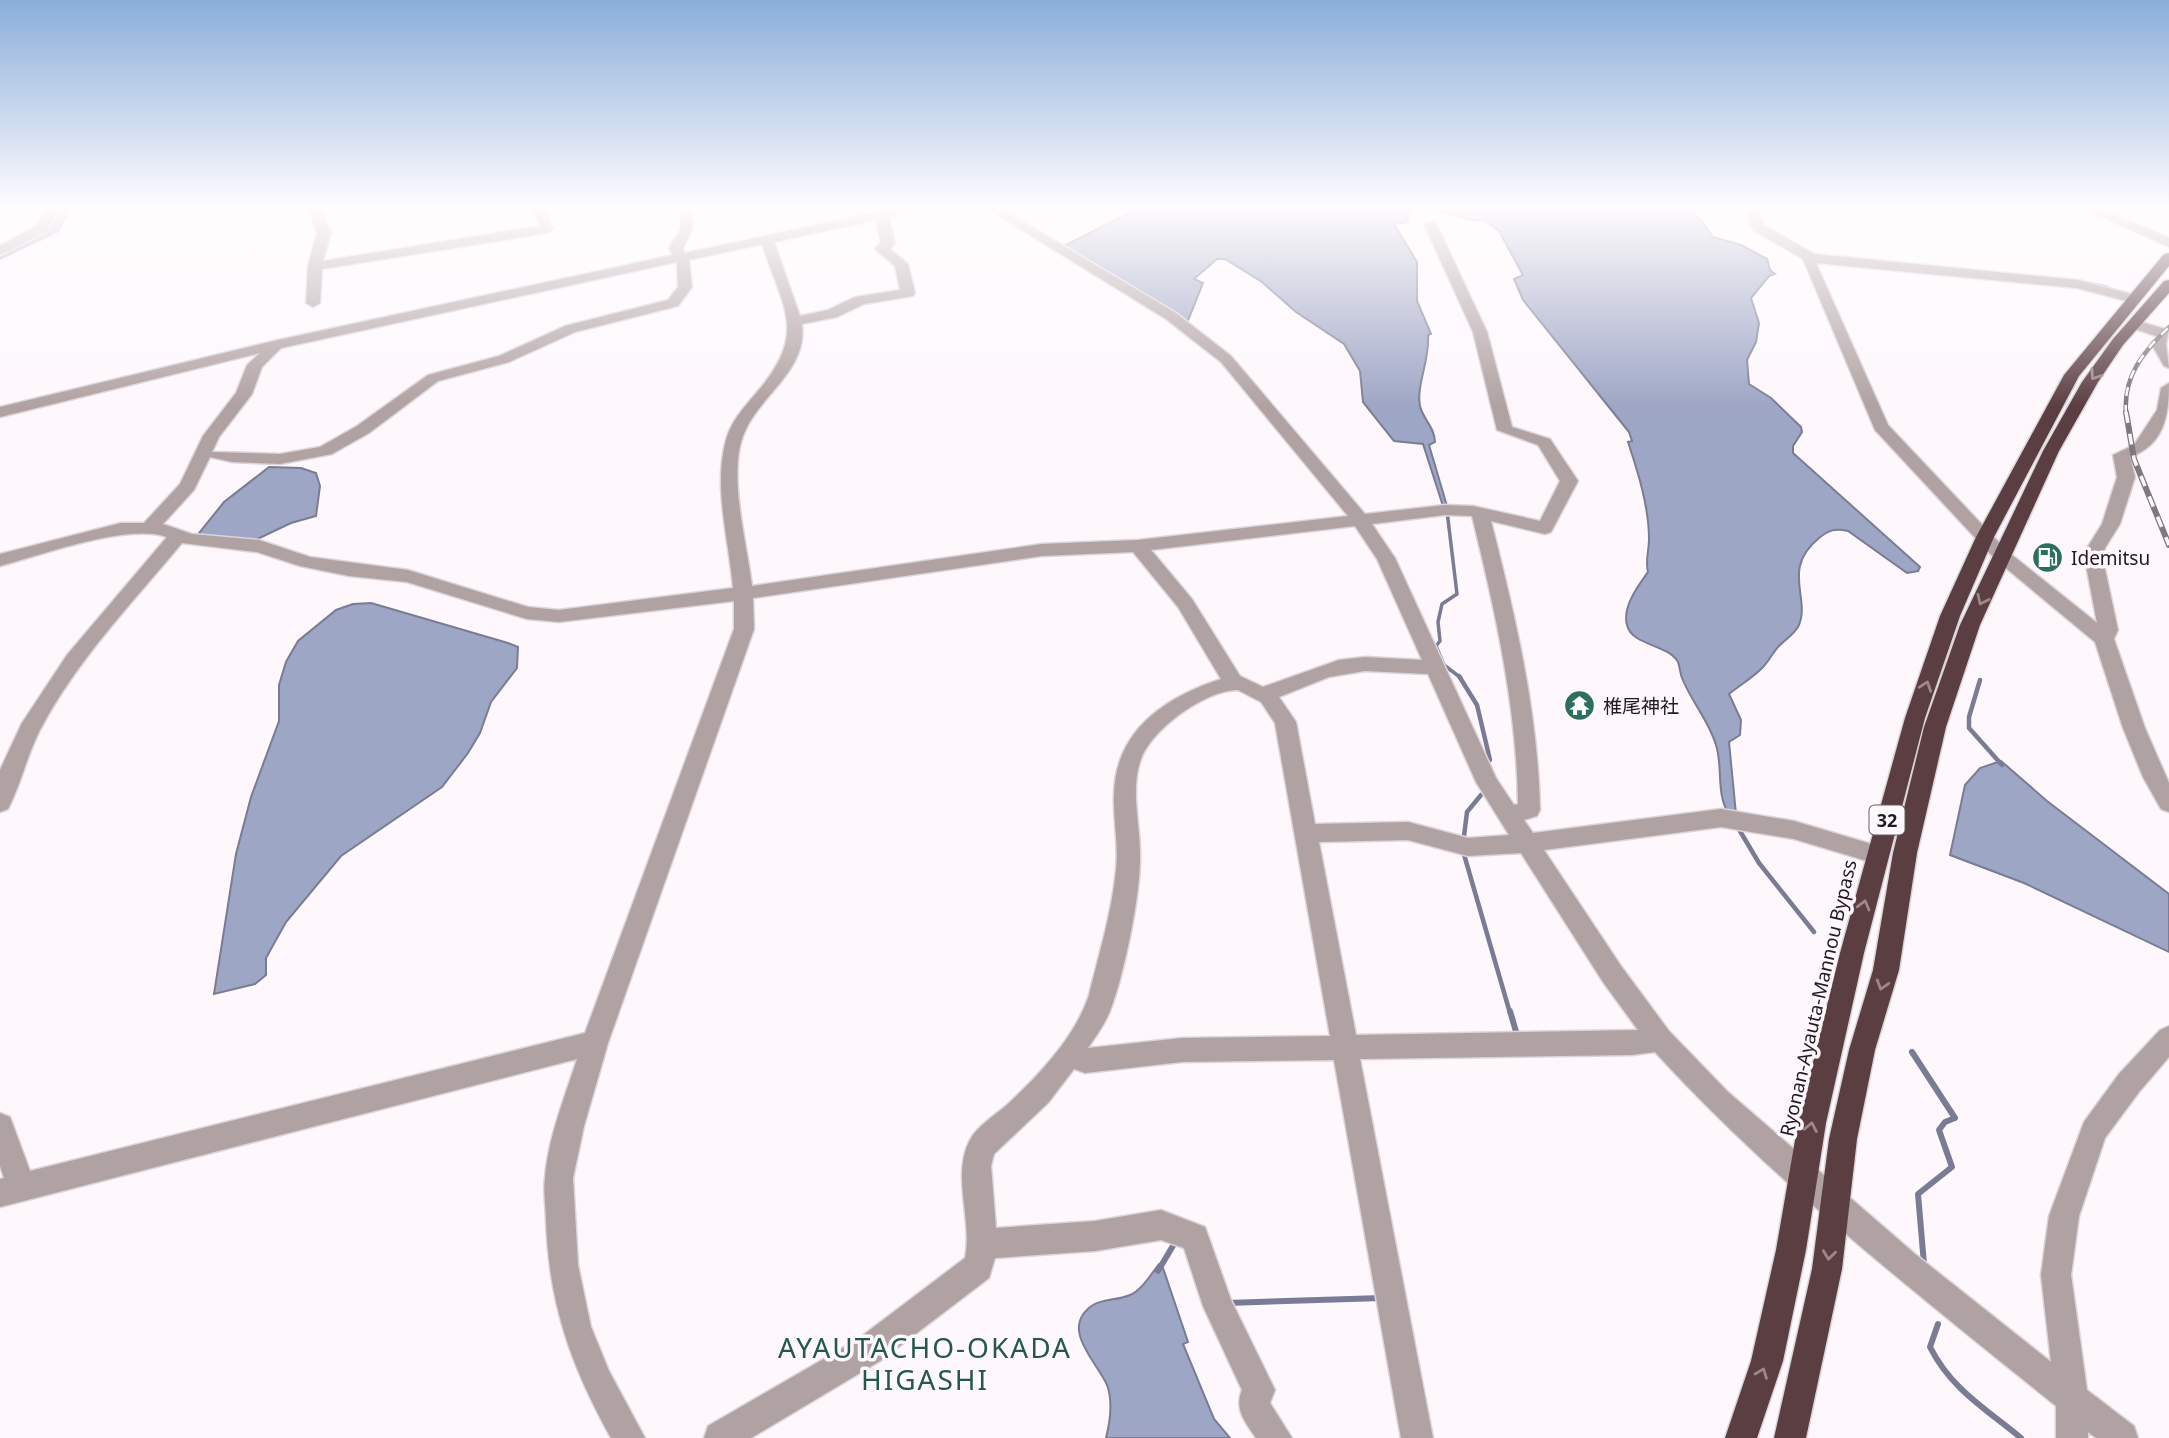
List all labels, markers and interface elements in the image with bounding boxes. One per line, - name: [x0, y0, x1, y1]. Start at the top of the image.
- one-way arrow: [2091, 367, 2103, 380]
- fuel station icon: Idemitsu: [2031, 541, 2065, 575]
- place label: Idemitsu: [2071, 545, 2150, 571]
- one-way arrow: [1976, 593, 1990, 605]
- one-way arrow: [1918, 681, 1932, 693]
- temple icon: 椎尾神社: [1563, 689, 1597, 723]
- place label: 椎尾神社: [1603, 693, 1679, 719]
- road number: 32: [1870, 806, 1904, 834]
- street label: Ryonan-Ayauta-Mannou Bypass: [1773, 857, 1863, 1139]
- one-way arrow: [1856, 899, 1870, 911]
- one-way arrow: [1875, 978, 1890, 990]
- one-way arrow: [1803, 1121, 1818, 1133]
- one-way arrow: [1821, 1249, 1836, 1261]
- district label: AYAUTACHO-OKADA HIGASHI: [778, 1328, 1072, 1398]
- one-way arrow: [1754, 1368, 1768, 1380]

